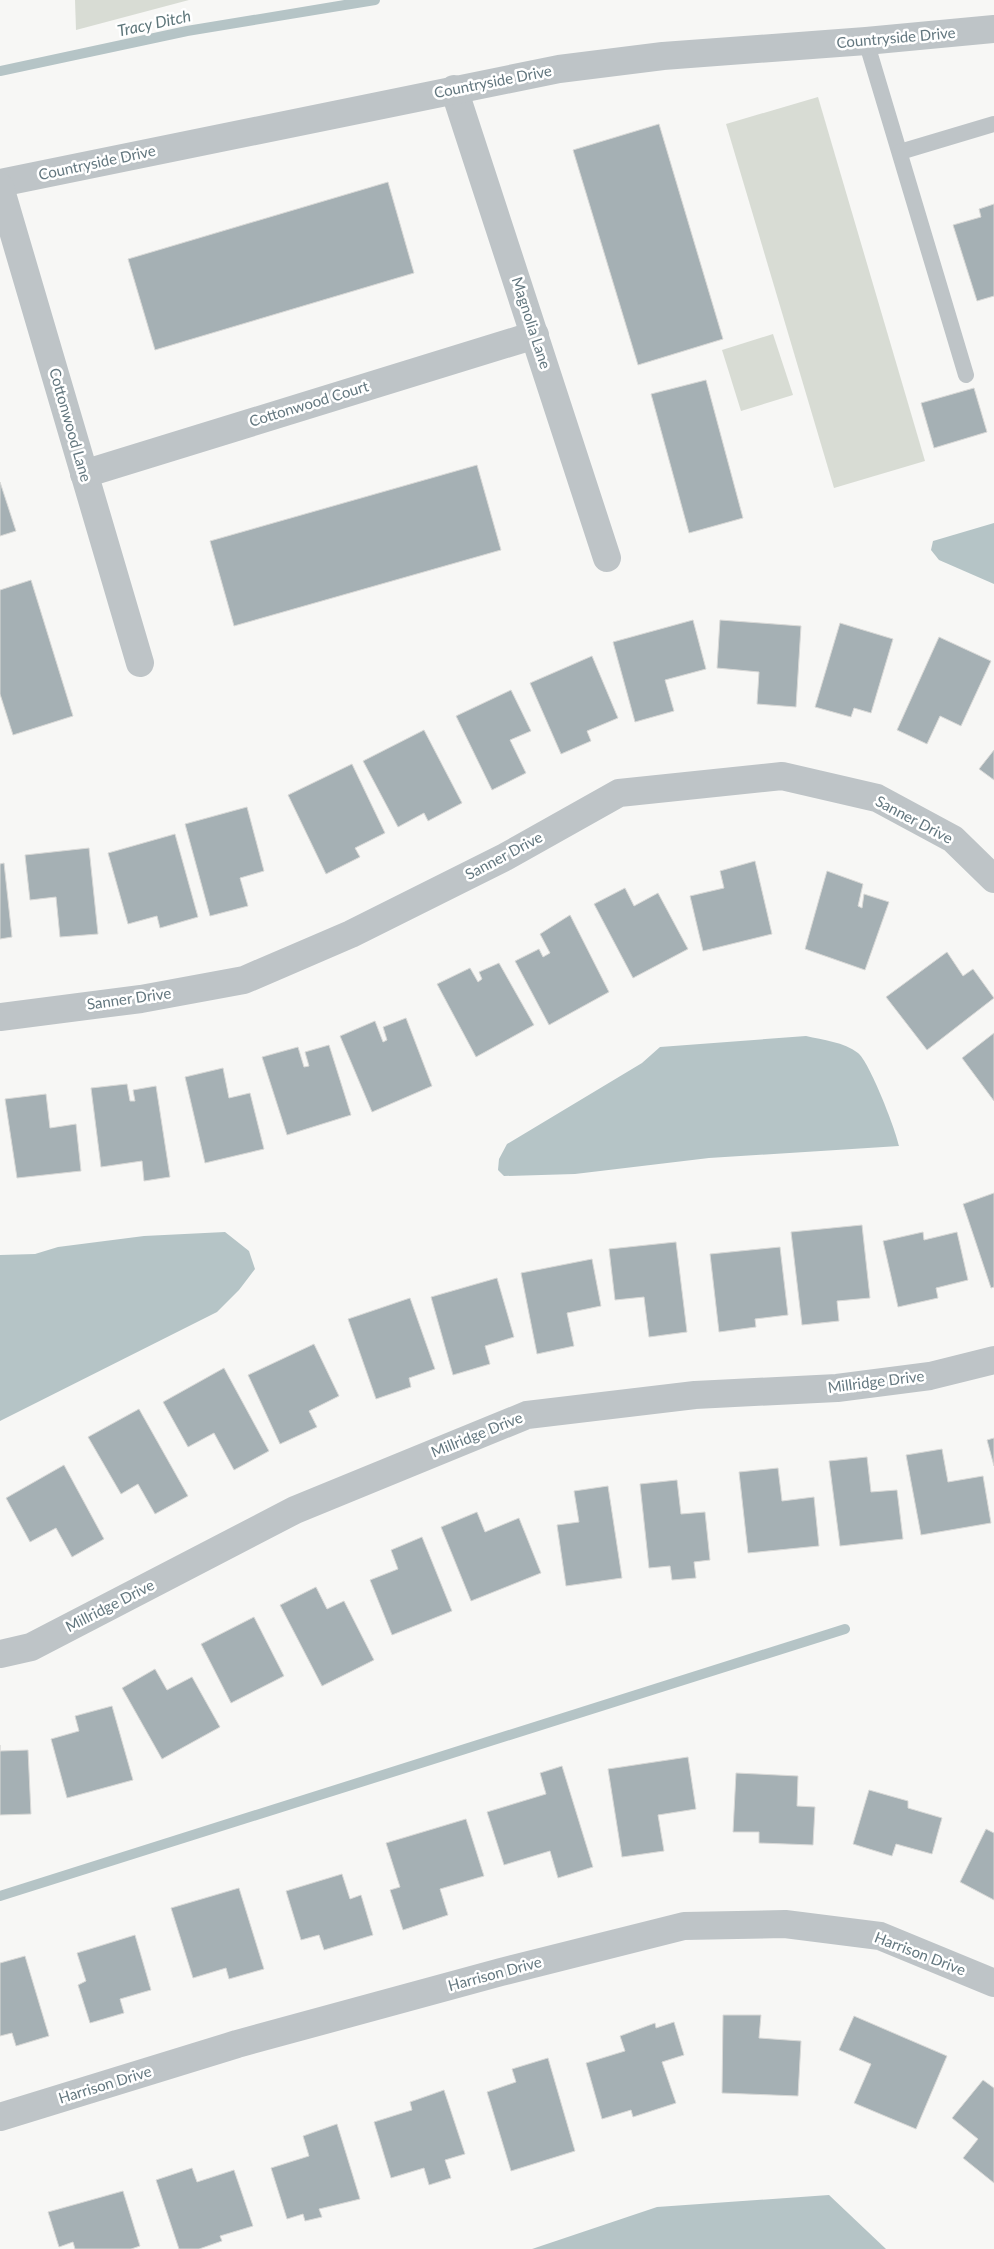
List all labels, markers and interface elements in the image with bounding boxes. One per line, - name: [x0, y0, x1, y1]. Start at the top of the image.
- water label: Tracy Ditch: [115, 5, 192, 40]
- street label: Countryside Drive: [836, 23, 956, 51]
- street label: Countryside Drive: [432, 61, 553, 101]
- street label: Countryside Drive: [36, 141, 157, 183]
- street label: Magnolia Lane: [509, 274, 555, 371]
- street label: Cottonwood Lane: [46, 366, 96, 484]
- street label: Cottonwood Court: [247, 376, 371, 430]
- street label: Sanner Drive: [873, 791, 956, 847]
- street label: Sanner Drive: [462, 827, 545, 883]
- street label: Sanner Drive: [86, 983, 172, 1013]
- street label: Millridge Drive: [827, 1366, 925, 1396]
- street label: Millridge Drive: [428, 1408, 525, 1461]
- street label: Millridge Drive: [62, 1575, 157, 1635]
- street label: Harrison Drive: [872, 1927, 969, 1979]
- street label: Harrison Drive: [446, 1952, 544, 1994]
- street label: Harrison Drive: [56, 2061, 153, 2107]

